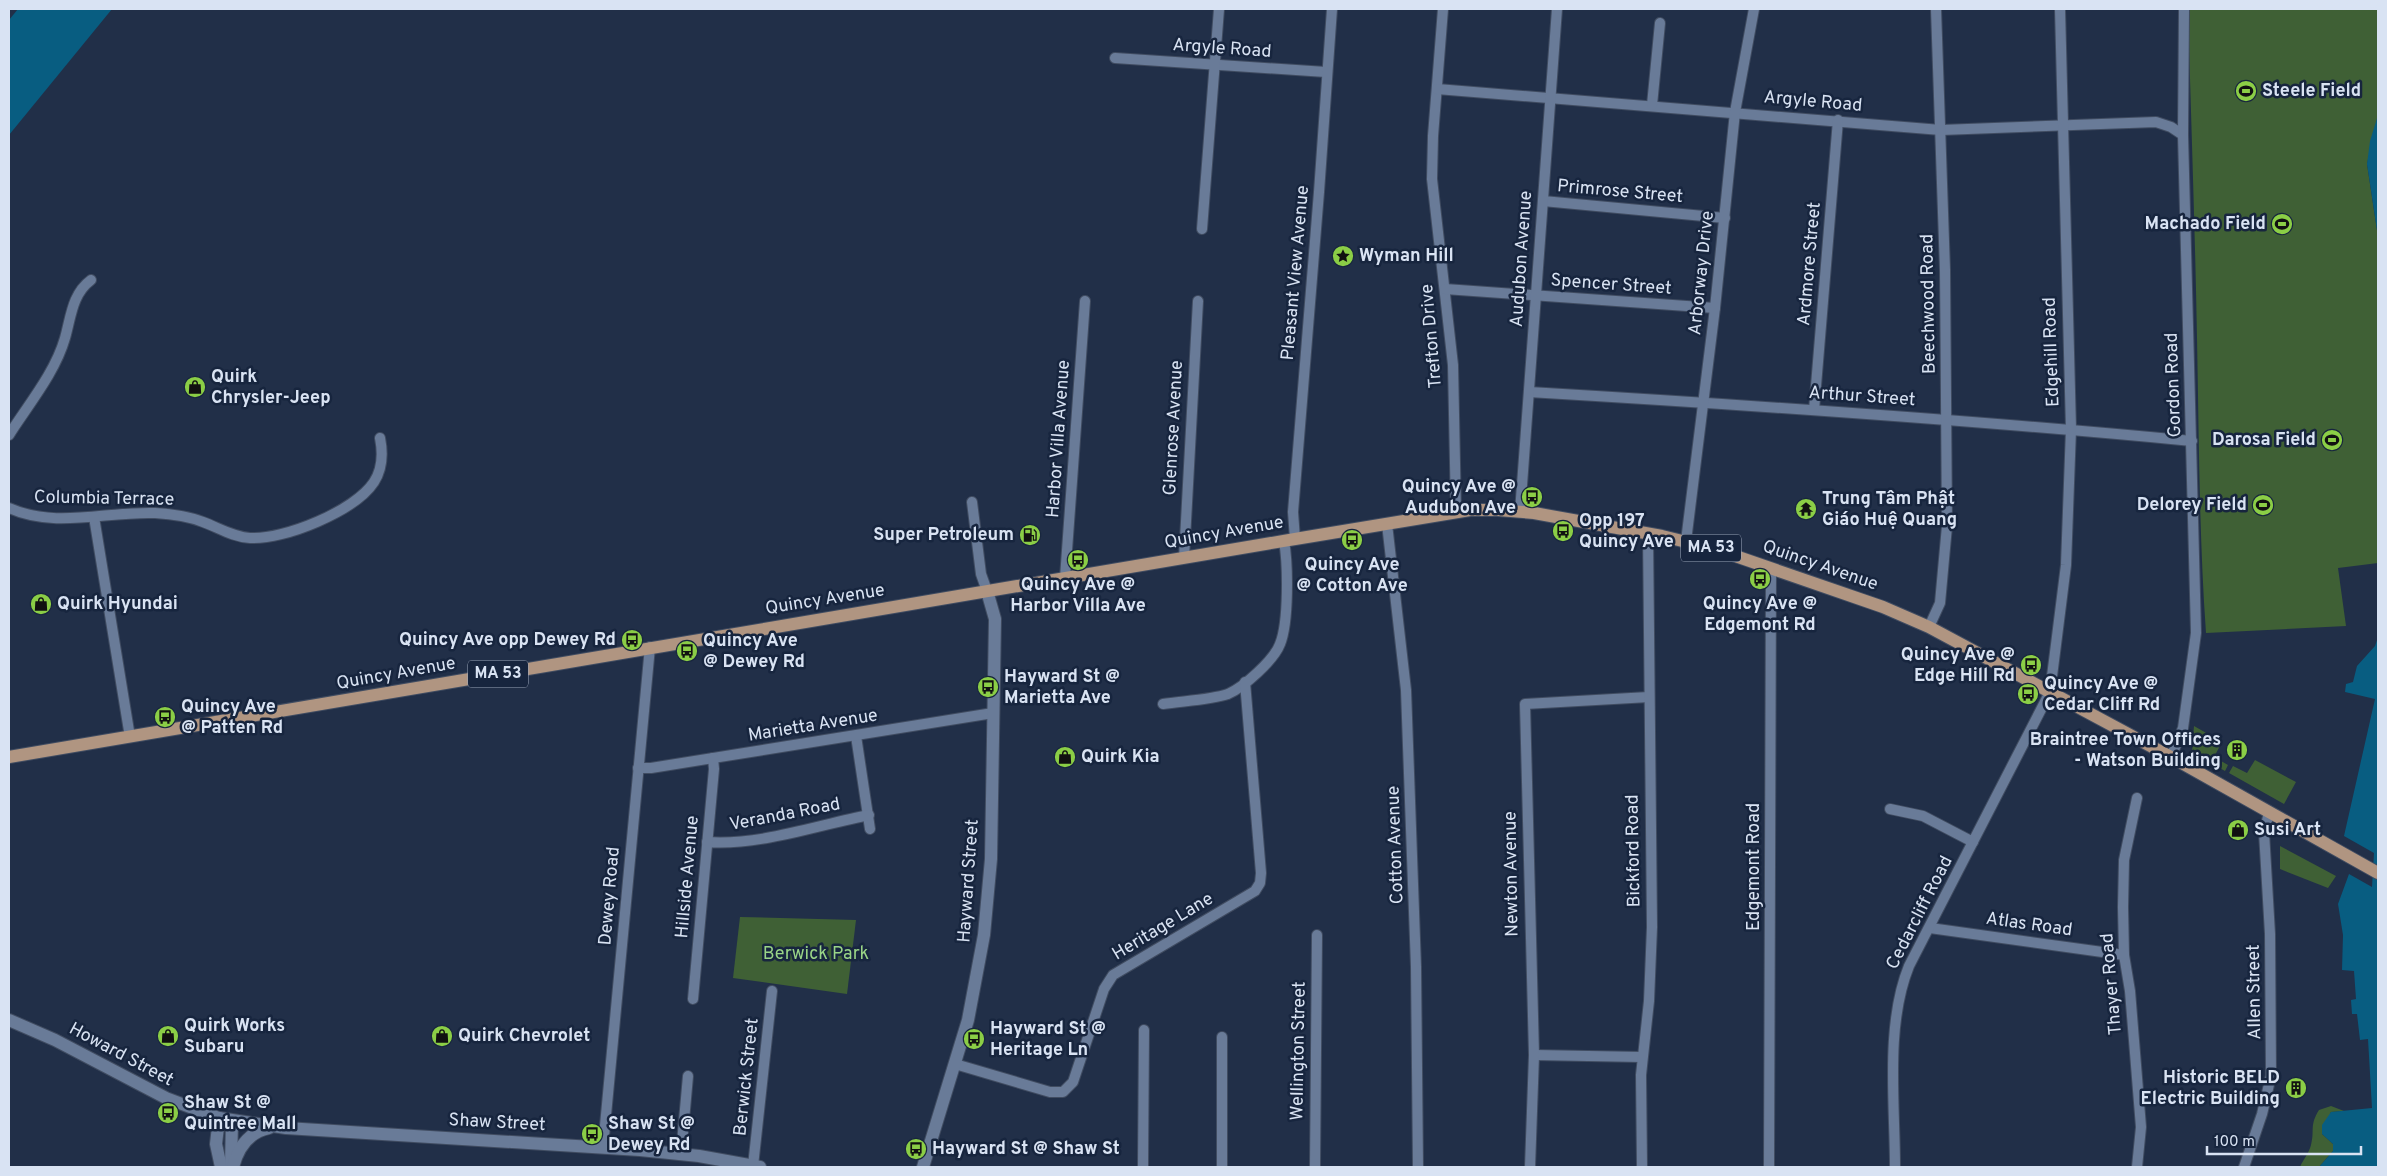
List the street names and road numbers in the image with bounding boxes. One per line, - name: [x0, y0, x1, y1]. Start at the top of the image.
- street label: Argyle Road: [1172, 34, 1272, 64]
- street label: Argyle Road: [1763, 86, 1863, 118]
- street label: Primrose Street: [1556, 175, 1684, 209]
- street label: Pleasant View Avenue: [1277, 185, 1315, 361]
- street label: Audubon Avenue: [1506, 190, 1538, 328]
- street label: Ardmore Street: [1793, 201, 1827, 327]
- street label: Arborway Drive: [1684, 210, 1720, 336]
- street label: Beechwood Road: [1916, 234, 1942, 374]
- street label: Spencer Street: [1550, 269, 1672, 301]
- street label: Trefton Drive: [1416, 283, 1448, 389]
- street label: Edgehill Road: [2039, 297, 2065, 407]
- street label: Gordon Road: [2161, 332, 2187, 438]
- street label: Harbor Villa Avenue: [1042, 359, 1076, 519]
- street label: Glenrose Avenue: [1159, 360, 1189, 496]
- street label: Arthur Street: [1808, 382, 1916, 412]
- street label: Columbia Terrace: [34, 486, 174, 512]
- street label: Quincy Avenue: [1163, 511, 1285, 555]
- road number: MA 53: [1681, 534, 1741, 562]
- street label: Quincy Avenue: [1759, 535, 1881, 597]
- street label: Quincy Avenue: [764, 579, 886, 621]
- street label: Quincy Avenue: [335, 652, 457, 696]
- road number: MA 53: [468, 661, 528, 688]
- street label: Marietta Avenue: [747, 704, 879, 748]
- street label: Cotton Avenue: [1382, 785, 1410, 905]
- street label: Veranda Road: [728, 793, 842, 837]
- street label: Bickford Road: [1622, 794, 1646, 908]
- street label: Edgemont Road: [1743, 803, 1766, 931]
- street label: Newton Avenue: [1499, 811, 1525, 937]
- street label: Hillside Avenue: [671, 815, 705, 939]
- street label: Hayward Street: [953, 818, 985, 944]
- street label: Dewey Road: [594, 846, 626, 946]
- street label: Cedarcliff Road: [1882, 852, 1958, 974]
- street label: Heritage Lane: [1108, 888, 1218, 966]
- street label: Atlas Road: [1984, 908, 2074, 942]
- street label: Thayer Road: [2096, 932, 2128, 1036]
- street label: Allen Street: [2243, 944, 2267, 1040]
- street label: Wellington Street: [1286, 981, 1312, 1121]
- street label: Berwick Street: [729, 1017, 765, 1137]
- street label: Howard Street: [65, 1018, 177, 1092]
- street label: Shaw Street: [448, 1109, 546, 1137]

